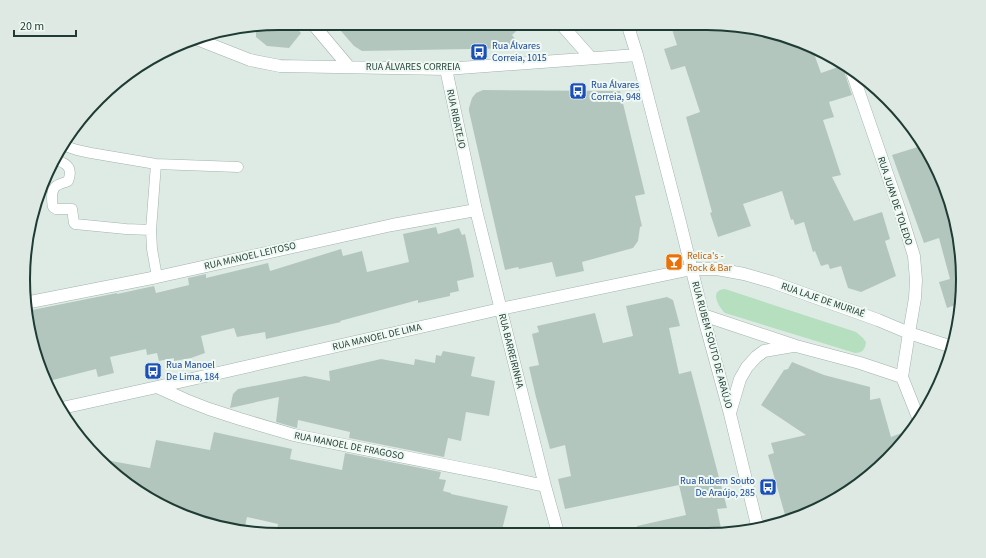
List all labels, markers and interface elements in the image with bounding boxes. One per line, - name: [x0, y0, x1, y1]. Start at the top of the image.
- scale bar: [14, 12, 76, 38]
- text: 20 m: [20, 18, 44, 35]
- place label: Rua Álvares Correia, 1015: [492, 39, 547, 65]
- bus stop icon: Rua Álvares Correia, 1015: [469, 42, 489, 62]
- street label: RUA ÁLVARES CORREIA: [366, 60, 461, 74]
- place label: Rua Álvares Correia, 948: [591, 78, 641, 104]
- bus stop icon: Rua Álvares Correia, 948: [568, 81, 588, 101]
- street label: RUA RIBATEJO: [443, 88, 469, 150]
- street label: RUA JUAN DE TOLEDO: [874, 155, 916, 247]
- street label: RUA MANOEL LEITOSO: [203, 239, 298, 273]
- place label: Relica's - Rock & Bar: [687, 249, 733, 275]
- bar icon: Relica's - Rock & Bar: [664, 252, 684, 272]
- street label: RUA LAJE DE MURIAÉ: [779, 279, 867, 321]
- street label: RUA RUBEM SOUTO DE ARAÚJO: [688, 280, 736, 411]
- street label: RUA BARREIRINHA: [495, 312, 527, 390]
- street label: RUA MANOEL DE LIMA: [331, 320, 423, 354]
- place label: Rua Manoel De Lima, 184: [166, 358, 219, 384]
- bus stop icon: Rua Manoel De Lima, 184: [143, 361, 163, 381]
- street label: RUA MANOEL DE FRAGOSO: [293, 428, 405, 464]
- place label: Rua Rubem Souto De Araújo, 285: [680, 474, 755, 500]
- bus stop icon: Rua Rubem Souto De Araújo, 285: [758, 477, 778, 497]

